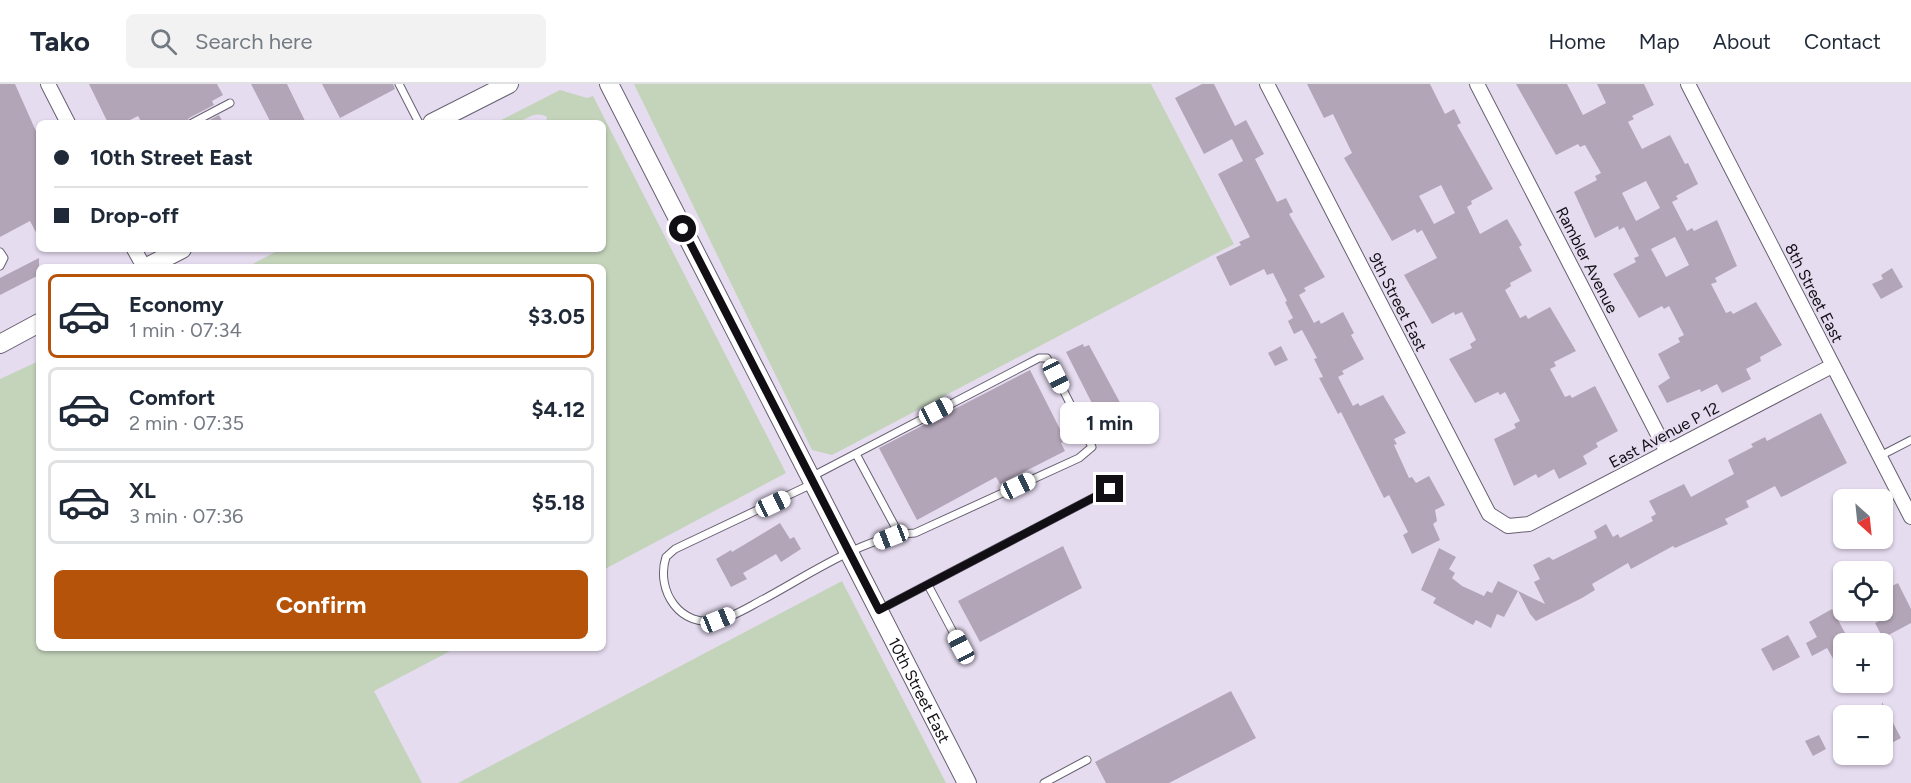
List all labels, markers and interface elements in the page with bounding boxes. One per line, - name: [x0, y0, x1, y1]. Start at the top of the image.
- search box: [126, 14, 546, 68]
- text: Tako: [30, 24, 90, 58]
- icon: search: [147, 25, 180, 58]
- text: Search here: [195, 28, 313, 55]
- text: Home: [1549, 29, 1606, 54]
- text: Map: [1639, 29, 1680, 54]
- text: About: [1713, 29, 1771, 54]
- text: Contact: [1804, 29, 1881, 54]
- text: 10th Street East: [90, 144, 253, 171]
- text: Drop-off: [90, 202, 179, 229]
- street label: Rambler Avenue: [1552, 204, 1622, 317]
- route start: [669, 215, 696, 242]
- street label: 8th Street East: [1781, 240, 1847, 346]
- street label: 9th Street East: [1365, 250, 1431, 354]
- icon: car: [57, 289, 111, 343]
- text: Economy: [129, 291, 224, 318]
- text: $3.05: [528, 303, 585, 330]
- text: 1 min · 07:34: [129, 318, 242, 342]
- car: [1040, 356, 1072, 396]
- icon: car: [57, 382, 111, 436]
- text: Comfort: [129, 384, 215, 411]
- car: [916, 395, 956, 427]
- text: $4.12: [531, 396, 585, 423]
- street label: East Avenue P 12: [1606, 398, 1722, 472]
- callout: 1 min: [1060, 402, 1160, 444]
- text: 2 min · 07:35: [129, 411, 244, 435]
- text: 1 min: [1086, 411, 1133, 435]
- car: [998, 470, 1038, 502]
- icon: car: [57, 475, 111, 529]
- route end: [1096, 475, 1123, 502]
- text: XL: [129, 477, 156, 504]
- car: [753, 488, 793, 520]
- text: $5.18: [532, 489, 585, 516]
- north arrow: [1833, 489, 1893, 549]
- map controls: [1833, 489, 1893, 765]
- text: 3 min · 07:36: [129, 504, 243, 528]
- car: [871, 522, 911, 552]
- button: locate: [1833, 561, 1893, 621]
- button: Confirm: [54, 570, 588, 639]
- car: [698, 605, 738, 635]
- car: [945, 627, 977, 667]
- button: +: [1833, 633, 1893, 693]
- street label: 10th Street East: [885, 634, 954, 746]
- button: −: [1833, 705, 1893, 765]

